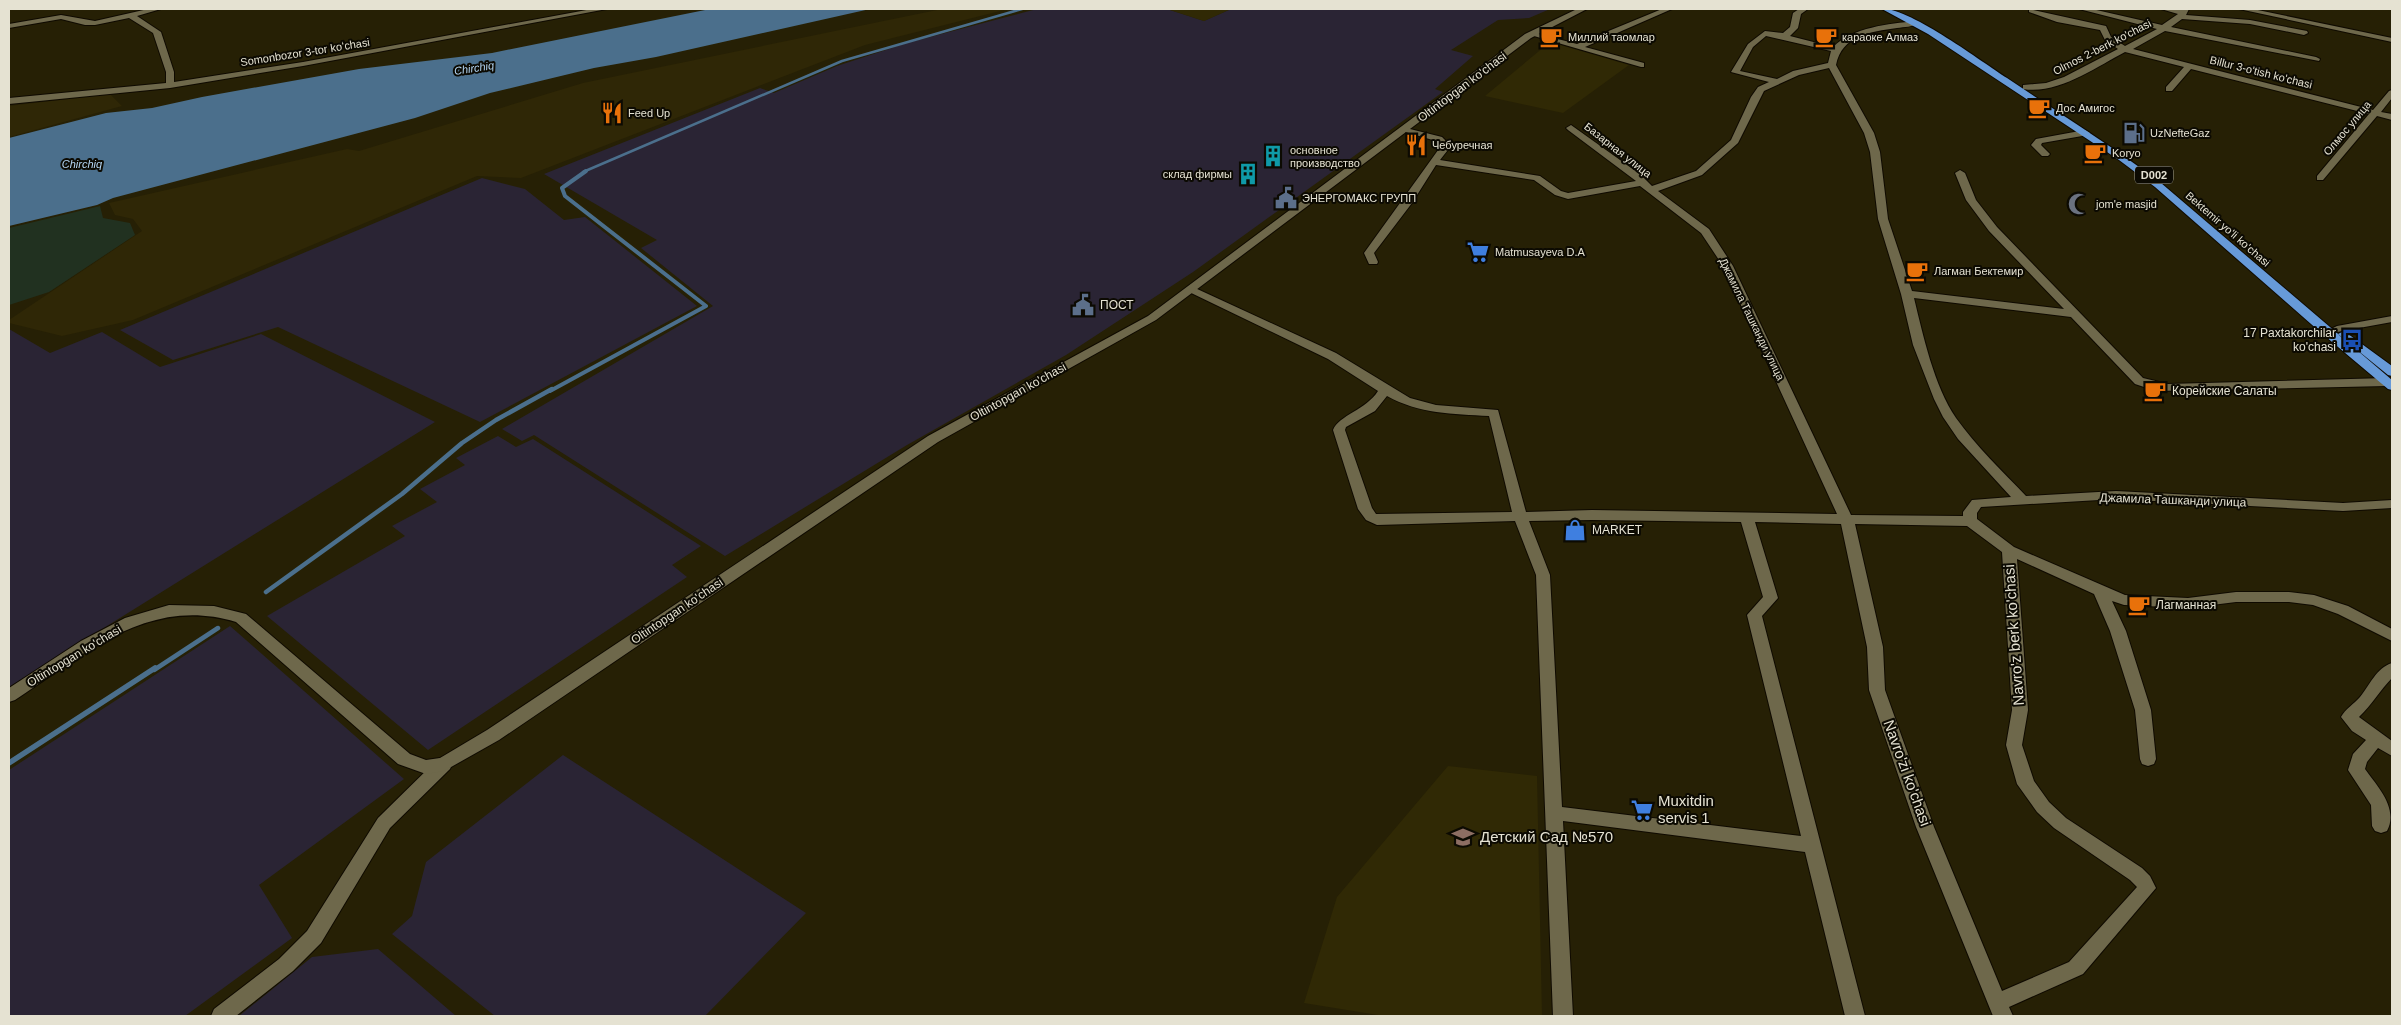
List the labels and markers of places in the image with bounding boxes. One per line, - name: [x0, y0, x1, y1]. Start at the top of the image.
- cafe icon: Миллий таомлар: [1538, 24, 1564, 50]
- cafe icon: караоке Алмаз: [1813, 24, 1839, 50]
- place label: Миллий таомлар: [1568, 31, 1655, 43]
- place label: караоке Алмаз: [1842, 31, 1918, 43]
- cafe icon: Дос Амигос: [2026, 95, 2052, 121]
- restaurant icon: Feed Up: [599, 100, 625, 126]
- place label: Дос Амигос: [2056, 102, 2115, 114]
- place label: Feed Up: [628, 107, 670, 119]
- fuel station icon: UzNefteGaz: [2121, 120, 2147, 146]
- place label: UzNefteGaz: [2150, 127, 2210, 139]
- restaurant icon: Чебуречная: [1403, 132, 1429, 158]
- place label: Чебуречная: [1432, 139, 1493, 151]
- cafe icon: Koryo: [2082, 140, 2108, 166]
- building icon: основное производство: [1260, 143, 1286, 169]
- place label: основное производство: [1290, 144, 1360, 169]
- place label: Koryo: [2112, 147, 2141, 159]
- building icon: склад фирмы: [1235, 161, 1261, 187]
- place label: склад фирмы: [1163, 168, 1232, 180]
- public building icon: ЭНЕРГОМАКС ГРУПП: [1273, 185, 1299, 211]
- mosque icon: jom'e masjid: [2066, 191, 2092, 217]
- place label: ЭНЕРГОМАКС ГРУПП: [1302, 192, 1416, 204]
- place label: jom'e masjid: [2095, 198, 2157, 210]
- supermarket icon: Matmusayeva D.A: [1465, 239, 1491, 265]
- place label: Matmusayeva D.A: [1495, 246, 1586, 258]
- cafe icon: Лагман Бектемир: [1904, 258, 1930, 284]
- place label: Лагман Бектемир: [1934, 265, 2023, 277]
- public building icon: ПОСТ: [1070, 292, 1096, 318]
- place label: ПОСТ: [1100, 298, 1134, 312]
- place label: 17 Paxtakorchilar ko'chasi: [2243, 326, 2336, 354]
- bus stop icon: 17 Paxtakorchilar ko'chasi: [2339, 327, 2365, 353]
- cafe icon: Корейские Салаты: [2142, 378, 2168, 404]
- place label: Корейские Салаты: [2172, 384, 2277, 398]
- shop icon: MARKET: [1562, 517, 1588, 543]
- place label: MARKET: [1592, 523, 1643, 537]
- cafe icon: Лагманная: [2126, 592, 2152, 618]
- place label: Лагманная: [2156, 598, 2216, 612]
- place label: Muxitdin servis 1: [1658, 792, 1714, 826]
- supermarket icon: Muxitdin servis 1: [1629, 797, 1655, 823]
- school or university icon: Детский Сад №570: [1450, 824, 1476, 850]
- place label: Детский Сад №570: [1480, 828, 1613, 845]

